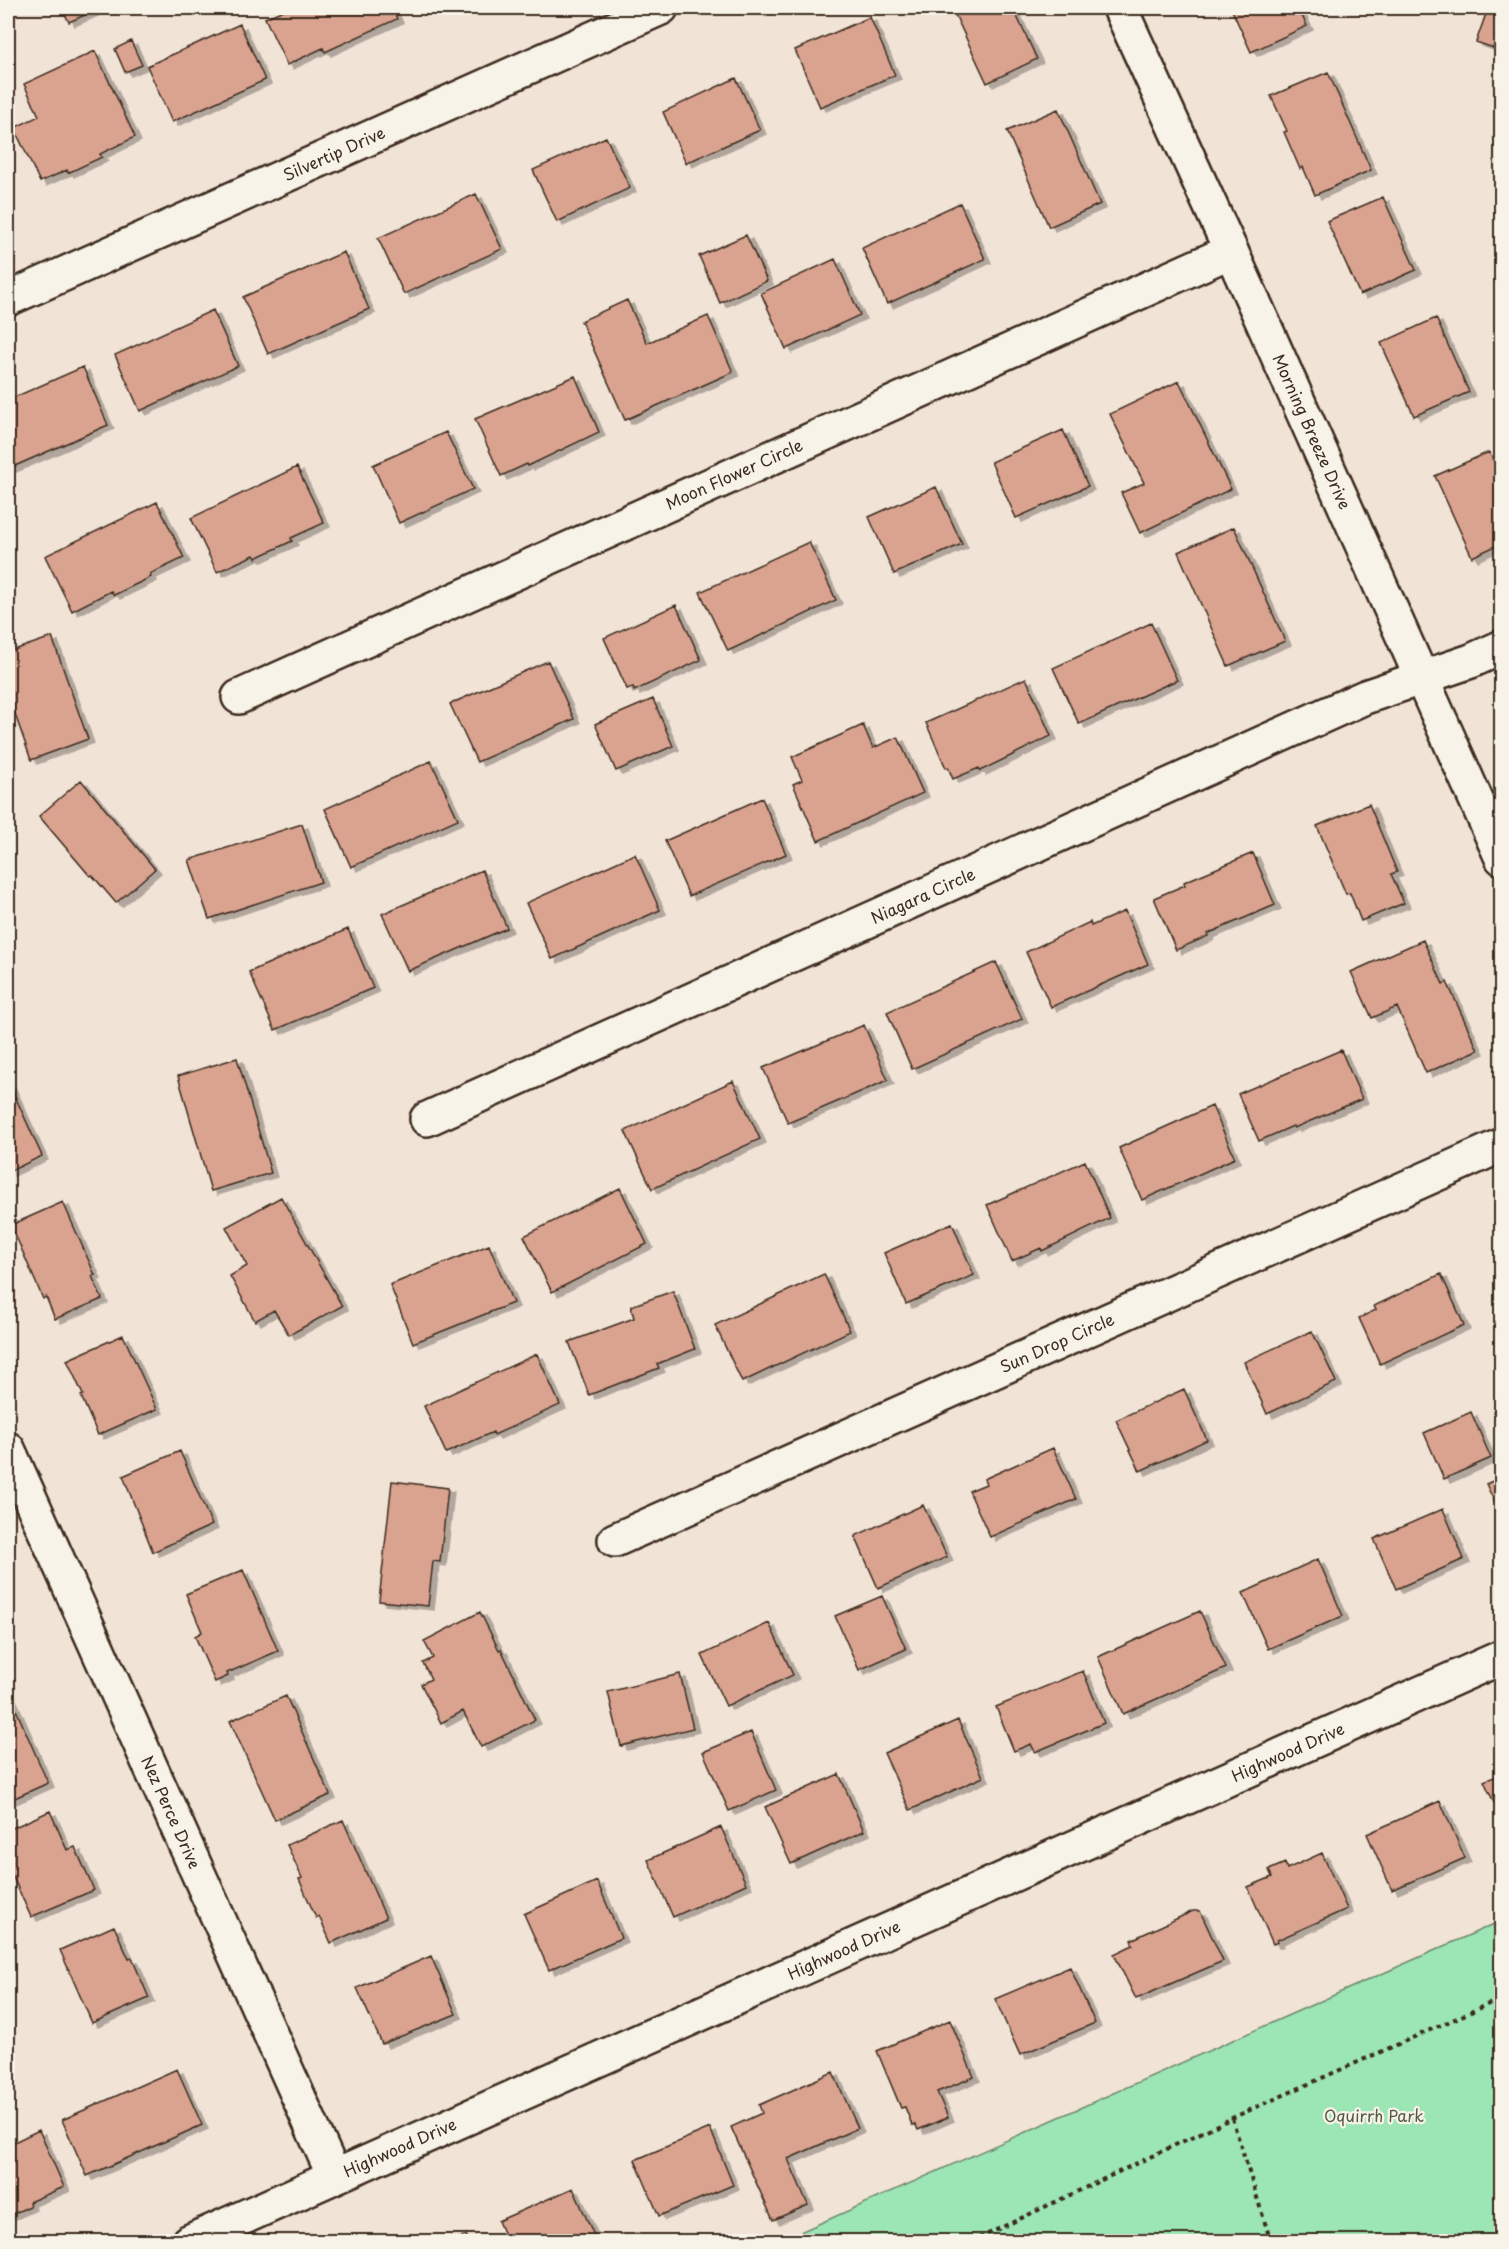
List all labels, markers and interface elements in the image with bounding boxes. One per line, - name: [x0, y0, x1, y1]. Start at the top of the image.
- street label: Silvertip Drive: [279, 119, 389, 186]
- street label: Morning Breeze Drive: [1267, 350, 1358, 513]
- street label: Moon Flower Circle: [661, 432, 806, 515]
- street label: Niagara Circle: [867, 861, 979, 929]
- street label: Sun Drop Circle: [996, 1306, 1118, 1378]
- street label: Highwood Drive: [1227, 1716, 1348, 1787]
- street label: Nez Perce Drive: [136, 1752, 208, 1872]
- street label: Highwood Drive: [783, 1913, 904, 1985]
- park label: Oquirrh Park: [1324, 2103, 1424, 2127]
- street label: Highwood Drive: [339, 2111, 460, 2182]

